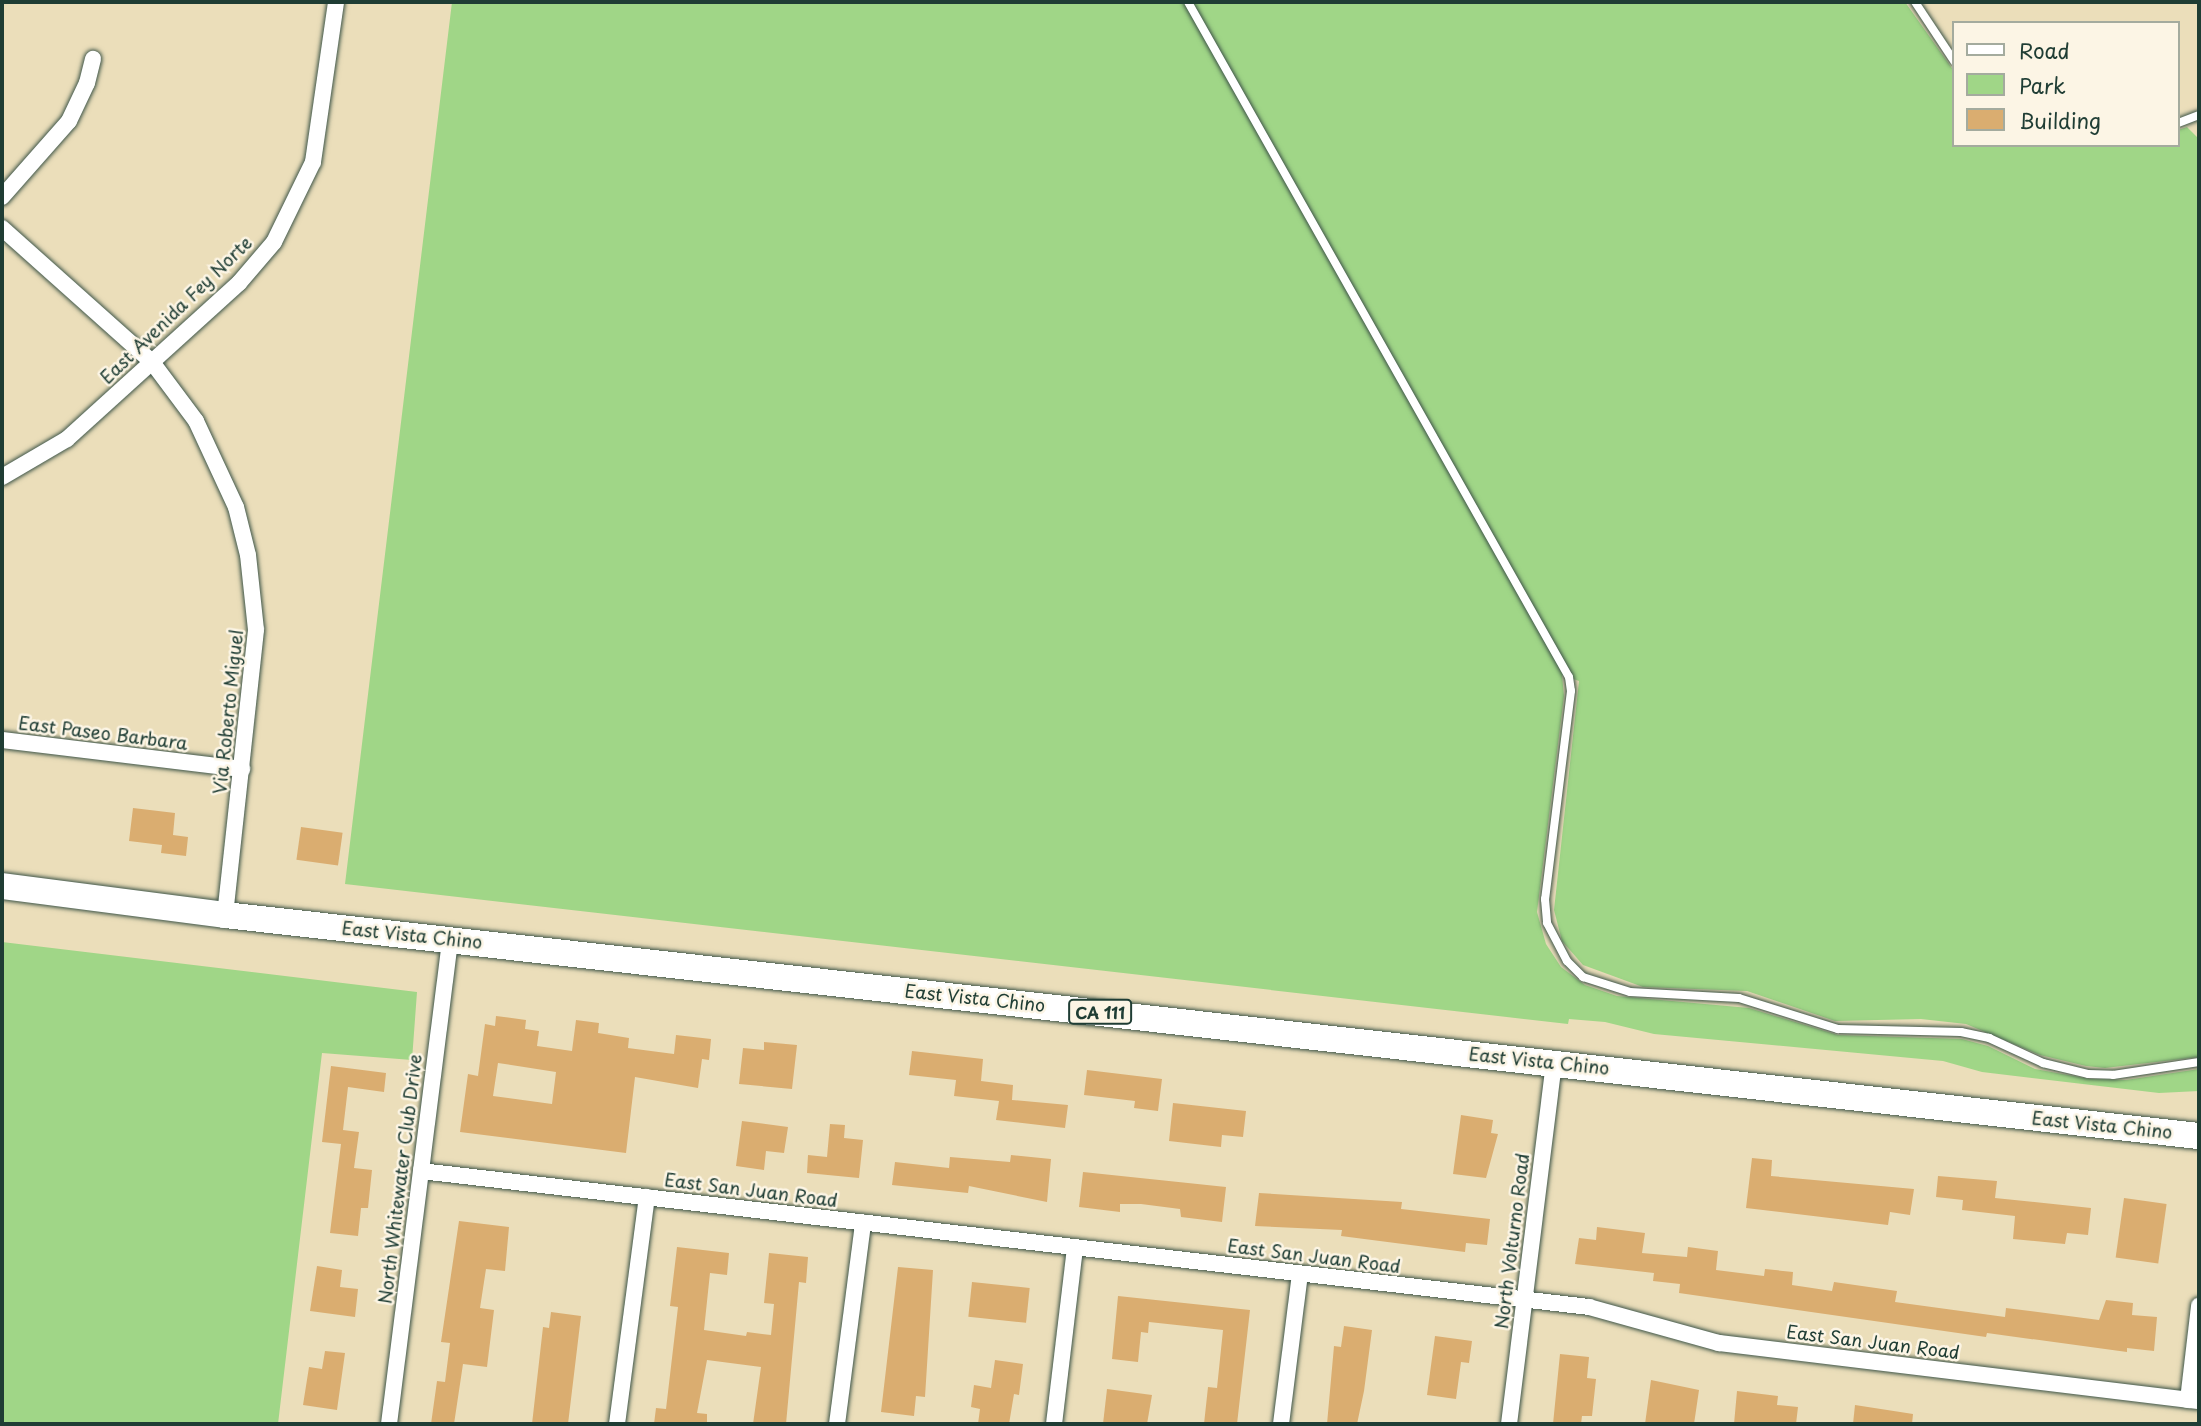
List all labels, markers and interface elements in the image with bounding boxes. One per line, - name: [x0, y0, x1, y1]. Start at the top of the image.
- legend: [1952, 21, 2180, 147]
- text: Road: [2019, 34, 2070, 66]
- text: Park: [2019, 69, 2066, 101]
- text: Building: [2019, 104, 2101, 136]
- street label: East Avenida Fey Norte: [96, 232, 256, 388]
- street label: Via Roberto Miguel: [209, 629, 247, 795]
- street label: East Paseo Barbara: [17, 712, 189, 754]
- street label: East Vista Chino: [340, 917, 484, 953]
- street label: East Vista Chino: [903, 980, 1047, 1016]
- road number: CA 111: [1067, 1000, 1133, 1024]
- street label: East Vista Chino: [1467, 1043, 1611, 1079]
- street label: North Whitewater Club Drive: [374, 1052, 426, 1306]
- street label: East Vista Chino: [2030, 1107, 2174, 1143]
- street label: North Volturno Road: [1490, 1151, 1534, 1331]
- street label: East San Juan Road: [663, 1169, 839, 1211]
- street label: East San Juan Road: [1226, 1235, 1402, 1277]
- street label: East San Juan Road: [1785, 1321, 1961, 1363]

